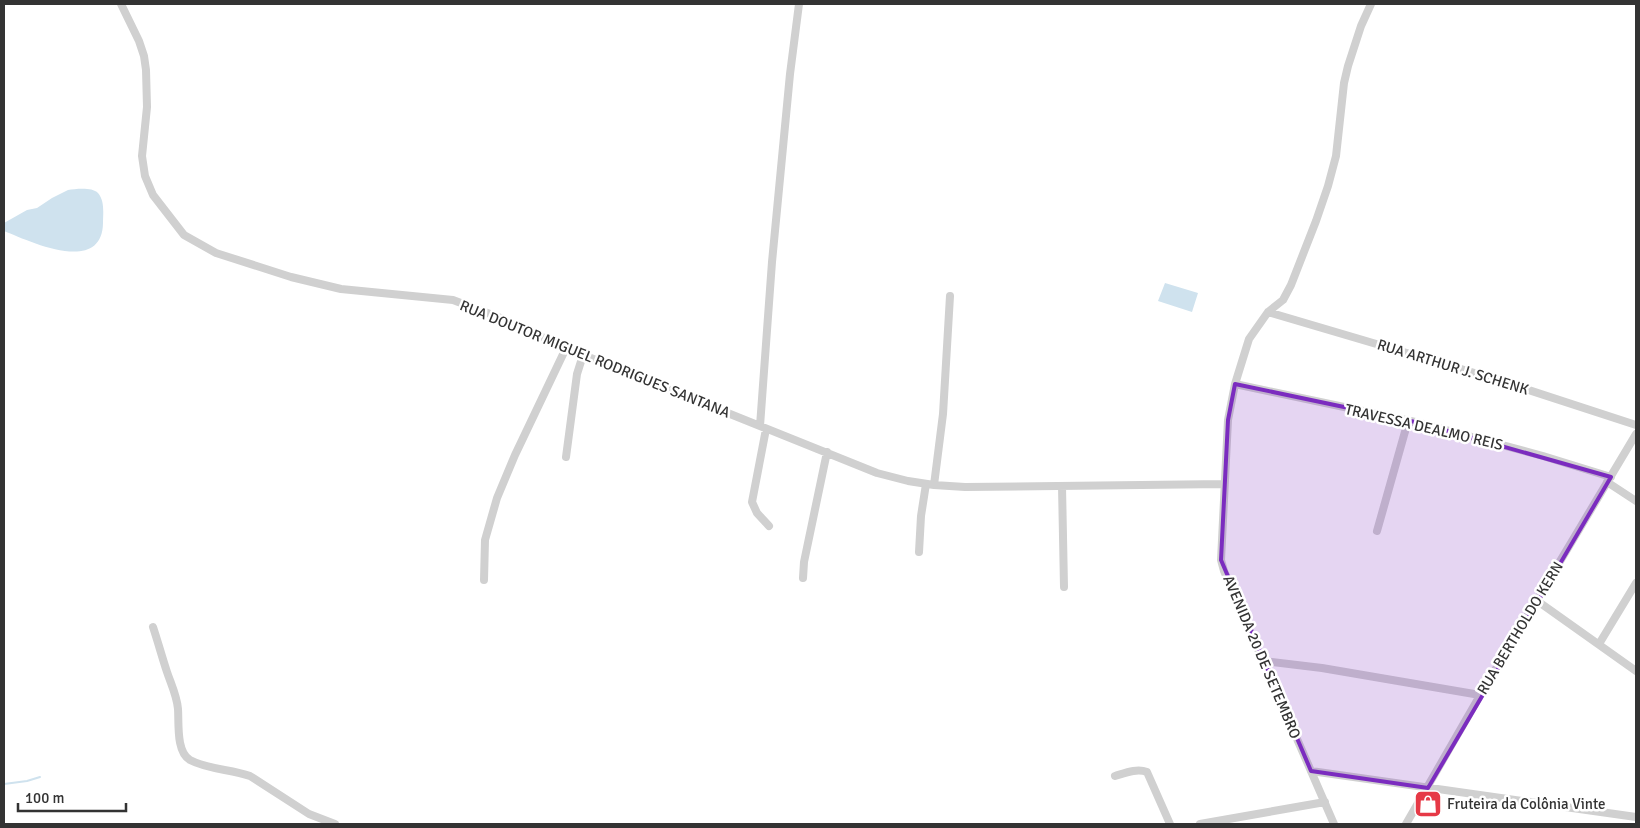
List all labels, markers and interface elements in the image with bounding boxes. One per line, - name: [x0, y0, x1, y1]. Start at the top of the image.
- street label: RUA DOUTOR MIGUEL RODRIGUES SANTANA: [457, 296, 733, 422]
- street label: RUA ARTHUR J. SCHENK: [1375, 335, 1531, 399]
- street label: TRAVESSA DEALMO REIS: [1343, 400, 1505, 454]
- street label: RUA BERTHOLDO KERN: [1473, 558, 1567, 698]
- street label: AVENIDA 20 DE SETEMBRO: [1219, 573, 1305, 741]
- scale bar: [18, 780, 125, 812]
- text: 100 m: [25, 789, 65, 807]
- shop icon: Fruteira da Colônia Vinte: [1413, 789, 1443, 819]
- place label: Fruteira da Colônia Vinte: [1447, 795, 1606, 813]

